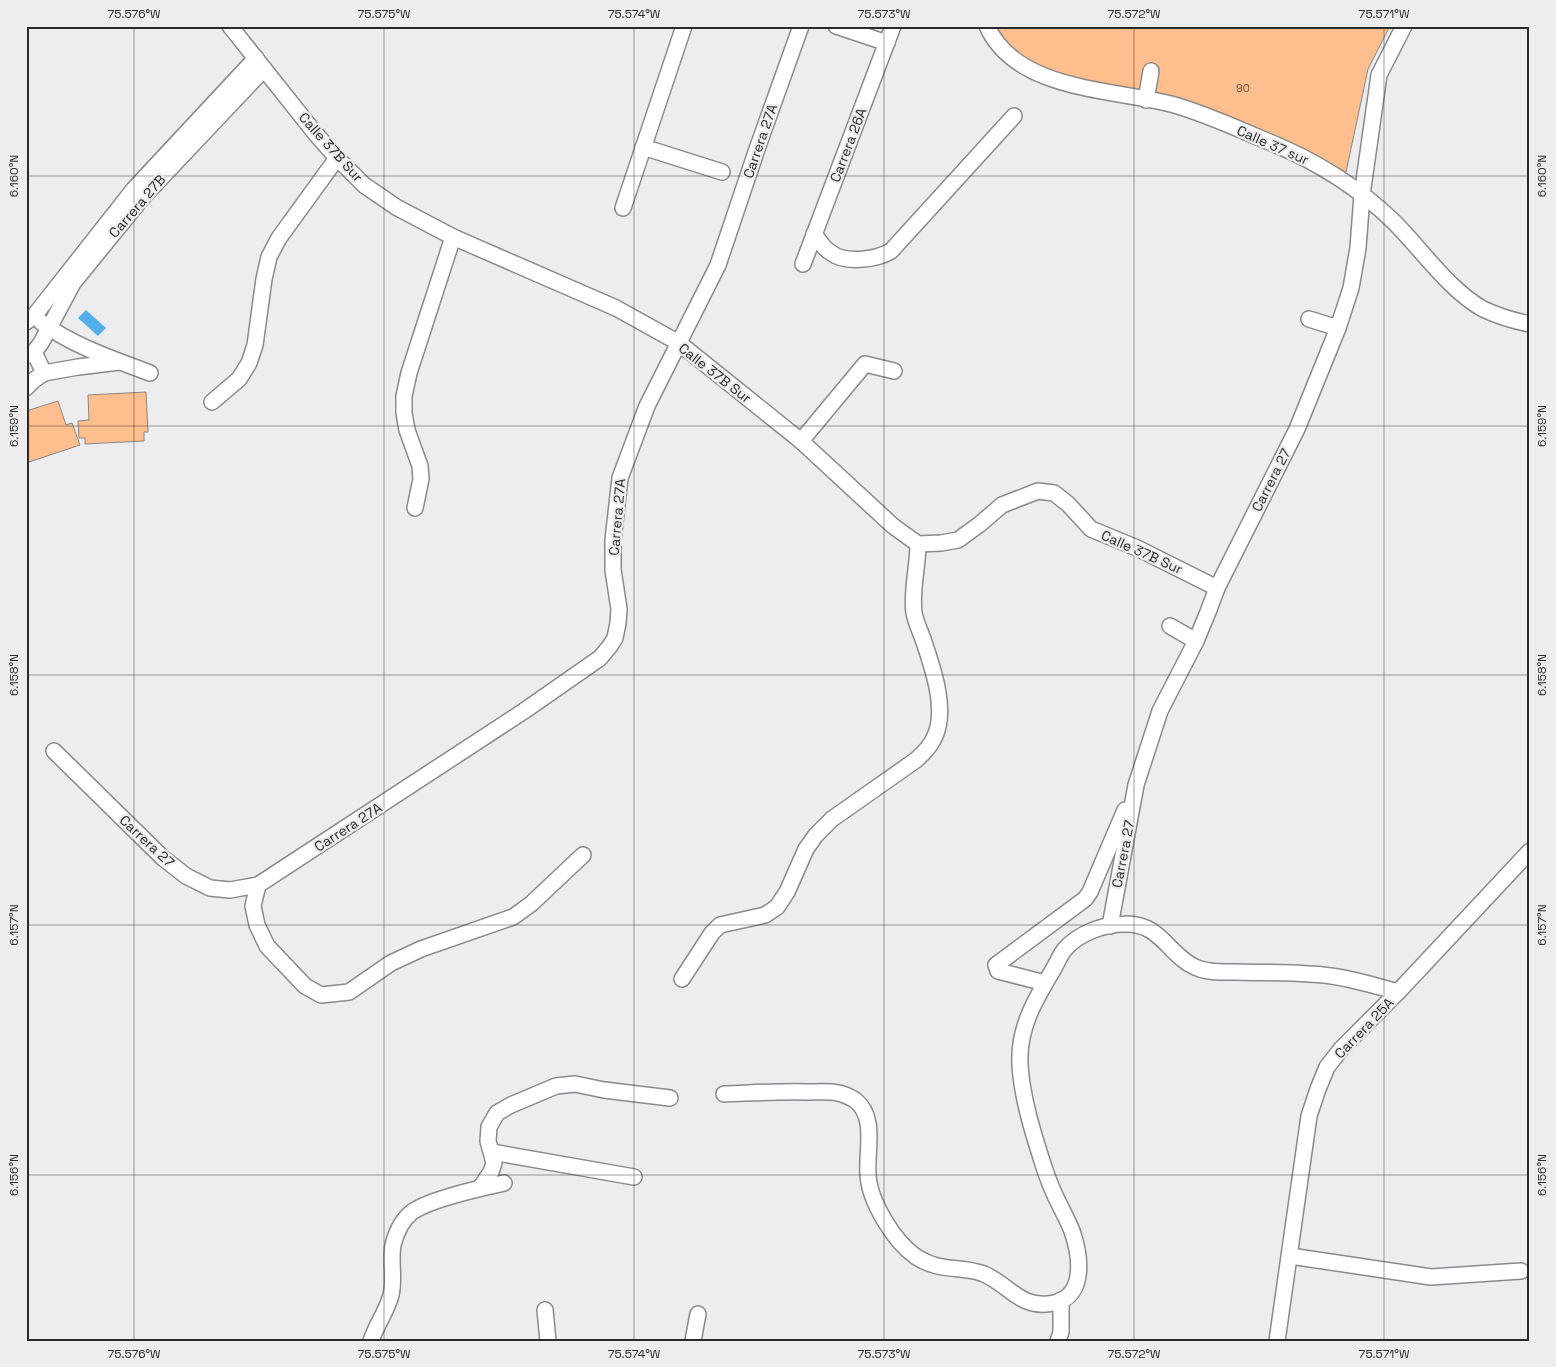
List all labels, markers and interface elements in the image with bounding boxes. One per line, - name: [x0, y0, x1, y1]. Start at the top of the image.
- text: 75.576°W: [107, 6, 161, 22]
- text: 75.575°W: [357, 6, 411, 22]
- text: 75.574°W: [608, 6, 661, 22]
- text: 75.573°W: [857, 6, 911, 22]
- text: 75.572°W: [1108, 6, 1161, 22]
- text: 75.571°W: [1359, 6, 1410, 22]
- house number: 90: [1236, 81, 1250, 95]
- street label: Carrera 27A: [739, 101, 781, 181]
- street label: Carrera 26A: [826, 105, 870, 185]
- street label: Calle 37B Sur: [295, 109, 367, 185]
- street label: Calle 37 sur: [1234, 121, 1312, 169]
- text: 6.160°N: [6, 155, 22, 197]
- text: 6.160°N: [1534, 155, 1550, 197]
- street label: Carrera 27B: [105, 171, 169, 241]
- street label: Calle 37B Sur: [675, 339, 755, 407]
- text: 6.159°N: [6, 405, 22, 447]
- text: 6.159°N: [1534, 405, 1550, 447]
- street label: Carrera 27: [1247, 445, 1295, 515]
- street label: Carrera 27A: [605, 478, 629, 556]
- street label: Calle 37B Sur: [1098, 526, 1186, 578]
- text: 6.158°N: [6, 654, 22, 696]
- text: 6.158°N: [1534, 654, 1550, 696]
- street label: Carrera 27A: [311, 798, 385, 856]
- street label: Carrera 27: [116, 811, 178, 871]
- street label: Carrera 27: [1108, 819, 1138, 889]
- text: 6.157°N: [6, 904, 22, 946]
- text: 6.157°N: [1534, 904, 1550, 946]
- street label: Carrera 25A: [1330, 994, 1398, 1062]
- text: 6.156°N: [6, 1154, 22, 1196]
- text: 6.156°N: [1534, 1154, 1550, 1196]
- text: 75.576°W: [107, 1346, 161, 1362]
- text: 75.575°W: [357, 1346, 411, 1362]
- text: 75.574°W: [608, 1346, 661, 1362]
- text: 75.573°W: [857, 1346, 911, 1362]
- text: 75.572°W: [1108, 1346, 1161, 1362]
- text: 75.571°W: [1359, 1346, 1410, 1362]

